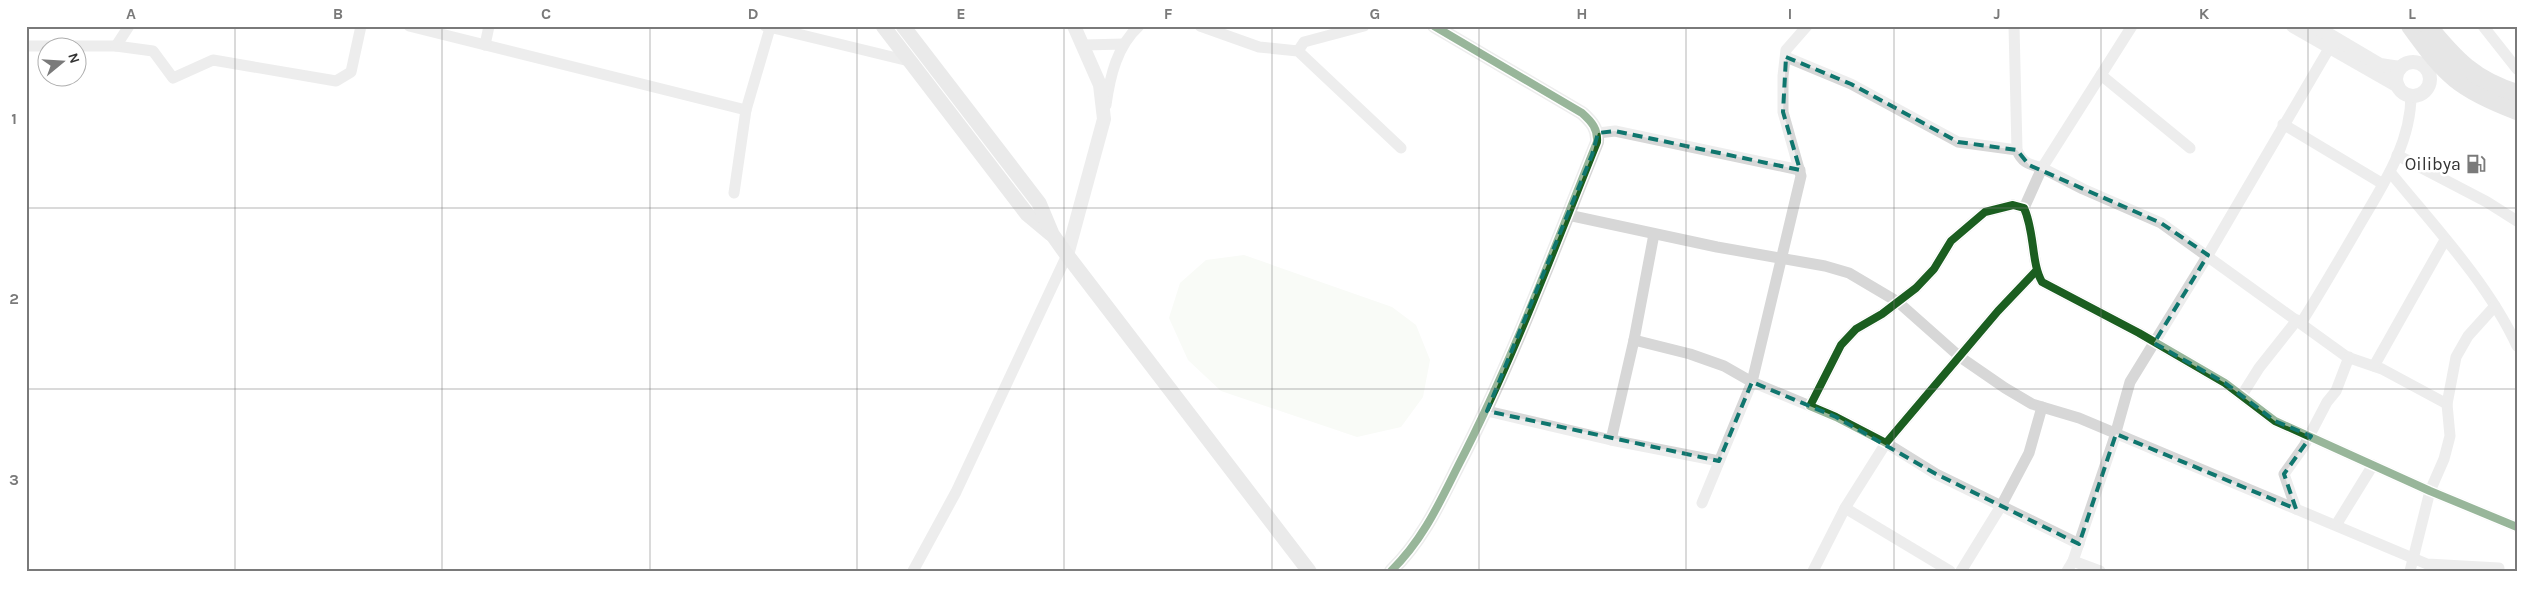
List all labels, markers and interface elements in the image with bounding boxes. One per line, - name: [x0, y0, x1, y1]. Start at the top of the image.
- text: A: [126, 4, 136, 23]
- text: B: [333, 4, 343, 23]
- text: C: [541, 4, 551, 23]
- text: D: [748, 4, 759, 23]
- text: E: [956, 4, 966, 23]
- text: F: [1164, 4, 1173, 23]
- text: G: [1370, 4, 1380, 23]
- text: H: [1576, 4, 1588, 23]
- text: I: [1788, 4, 1792, 23]
- text: J: [1993, 4, 2001, 23]
- text: K: [2199, 4, 2210, 23]
- text: L: [2408, 4, 2416, 23]
- north arrow: [38, 38, 88, 88]
- text: N: [64, 51, 84, 66]
- text: 1: [11, 109, 17, 128]
- place label: Oilibya: [2405, 153, 2461, 175]
- fuel station icon: Oilibya: [2465, 153, 2487, 175]
- text: 2: [9, 289, 19, 308]
- text: 3: [9, 470, 19, 489]

